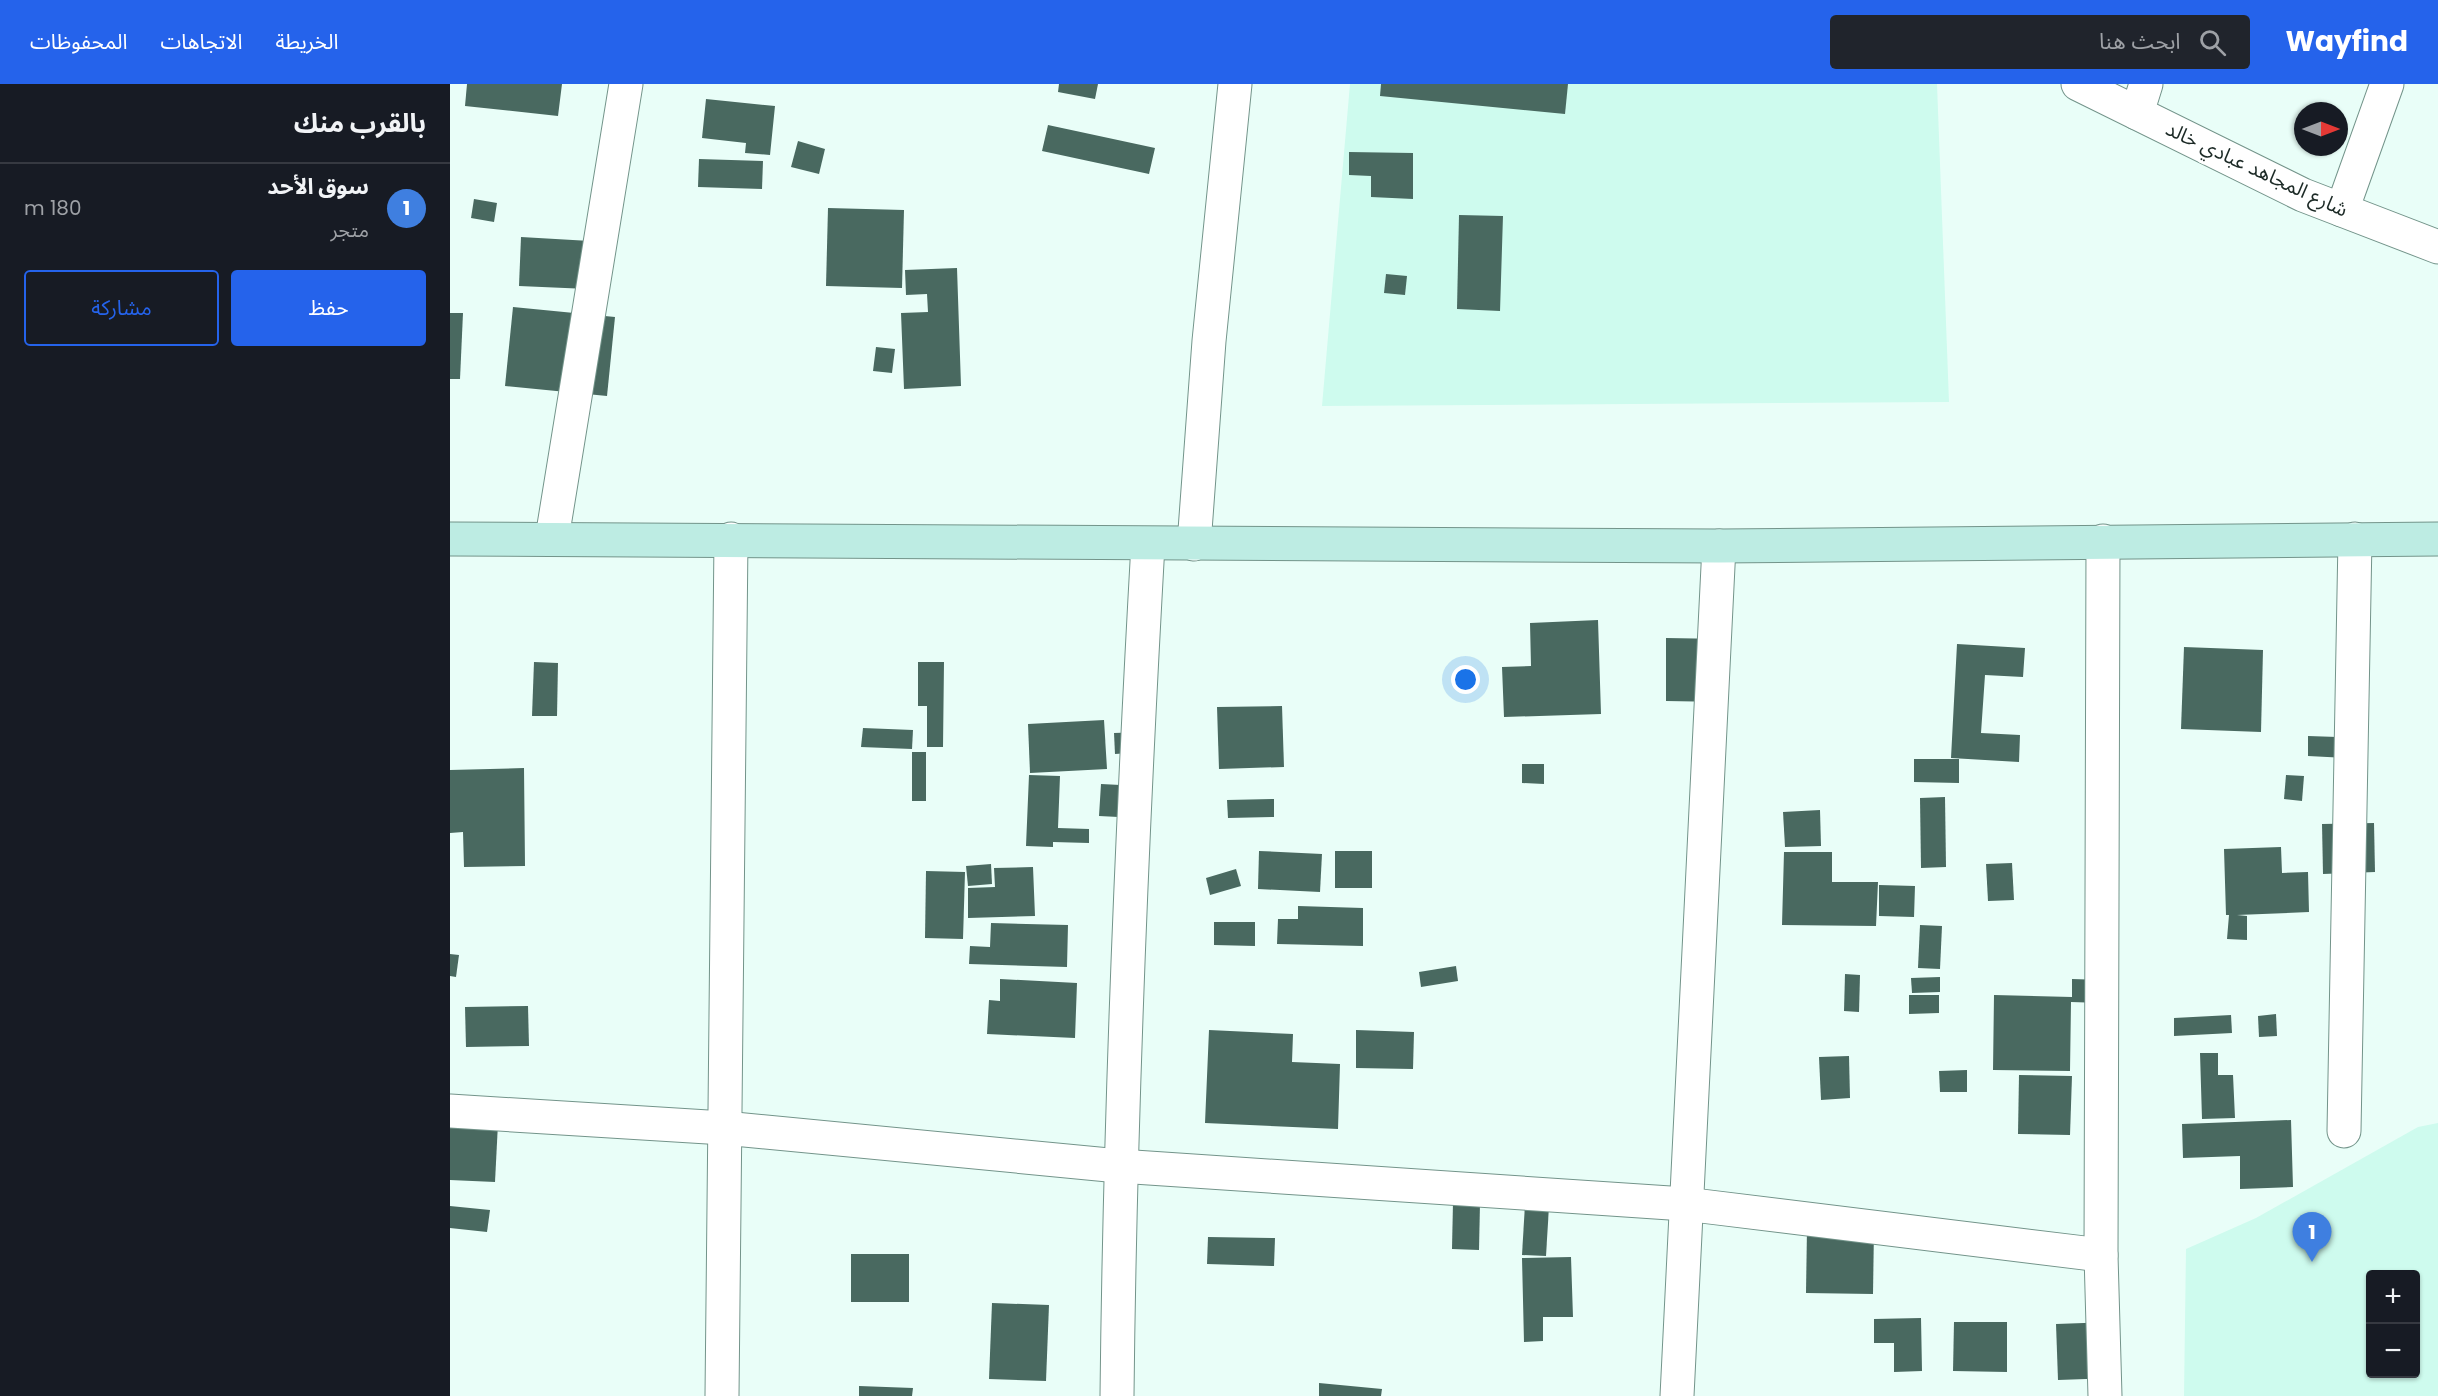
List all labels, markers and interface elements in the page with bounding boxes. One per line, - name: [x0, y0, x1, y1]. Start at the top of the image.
- search box: [1830, 15, 2250, 69]
- text: Wayfind: [2286, 22, 2408, 61]
- text: ابحث هنا: [2099, 26, 2181, 57]
- icon: search: [2196, 26, 2229, 59]
- text: المحفوظات: [30, 27, 127, 56]
- text: الاتجاهات: [160, 27, 242, 56]
- text: الخريطة: [275, 27, 338, 56]
- north arrow: [2294, 102, 2348, 156]
- text: بالقرب منك: [294, 105, 426, 141]
- street label: شارع المجاهد عبادي خالد: [2161, 114, 2353, 225]
- text: سوق الأحد: [267, 171, 369, 202]
- text: 180 m: [24, 194, 82, 222]
- text: 1: [403, 194, 410, 222]
- text: متجر: [330, 216, 369, 244]
- button: مشاركة: [24, 270, 219, 346]
- button: حفظ: [231, 270, 426, 346]
- your location: [1451, 665, 1480, 694]
- pin: 1: [2292, 1212, 2332, 1262]
- map controls: [2366, 1270, 2420, 1378]
- button: +: [2366, 1270, 2420, 1324]
- button: −: [2366, 1324, 2420, 1378]

